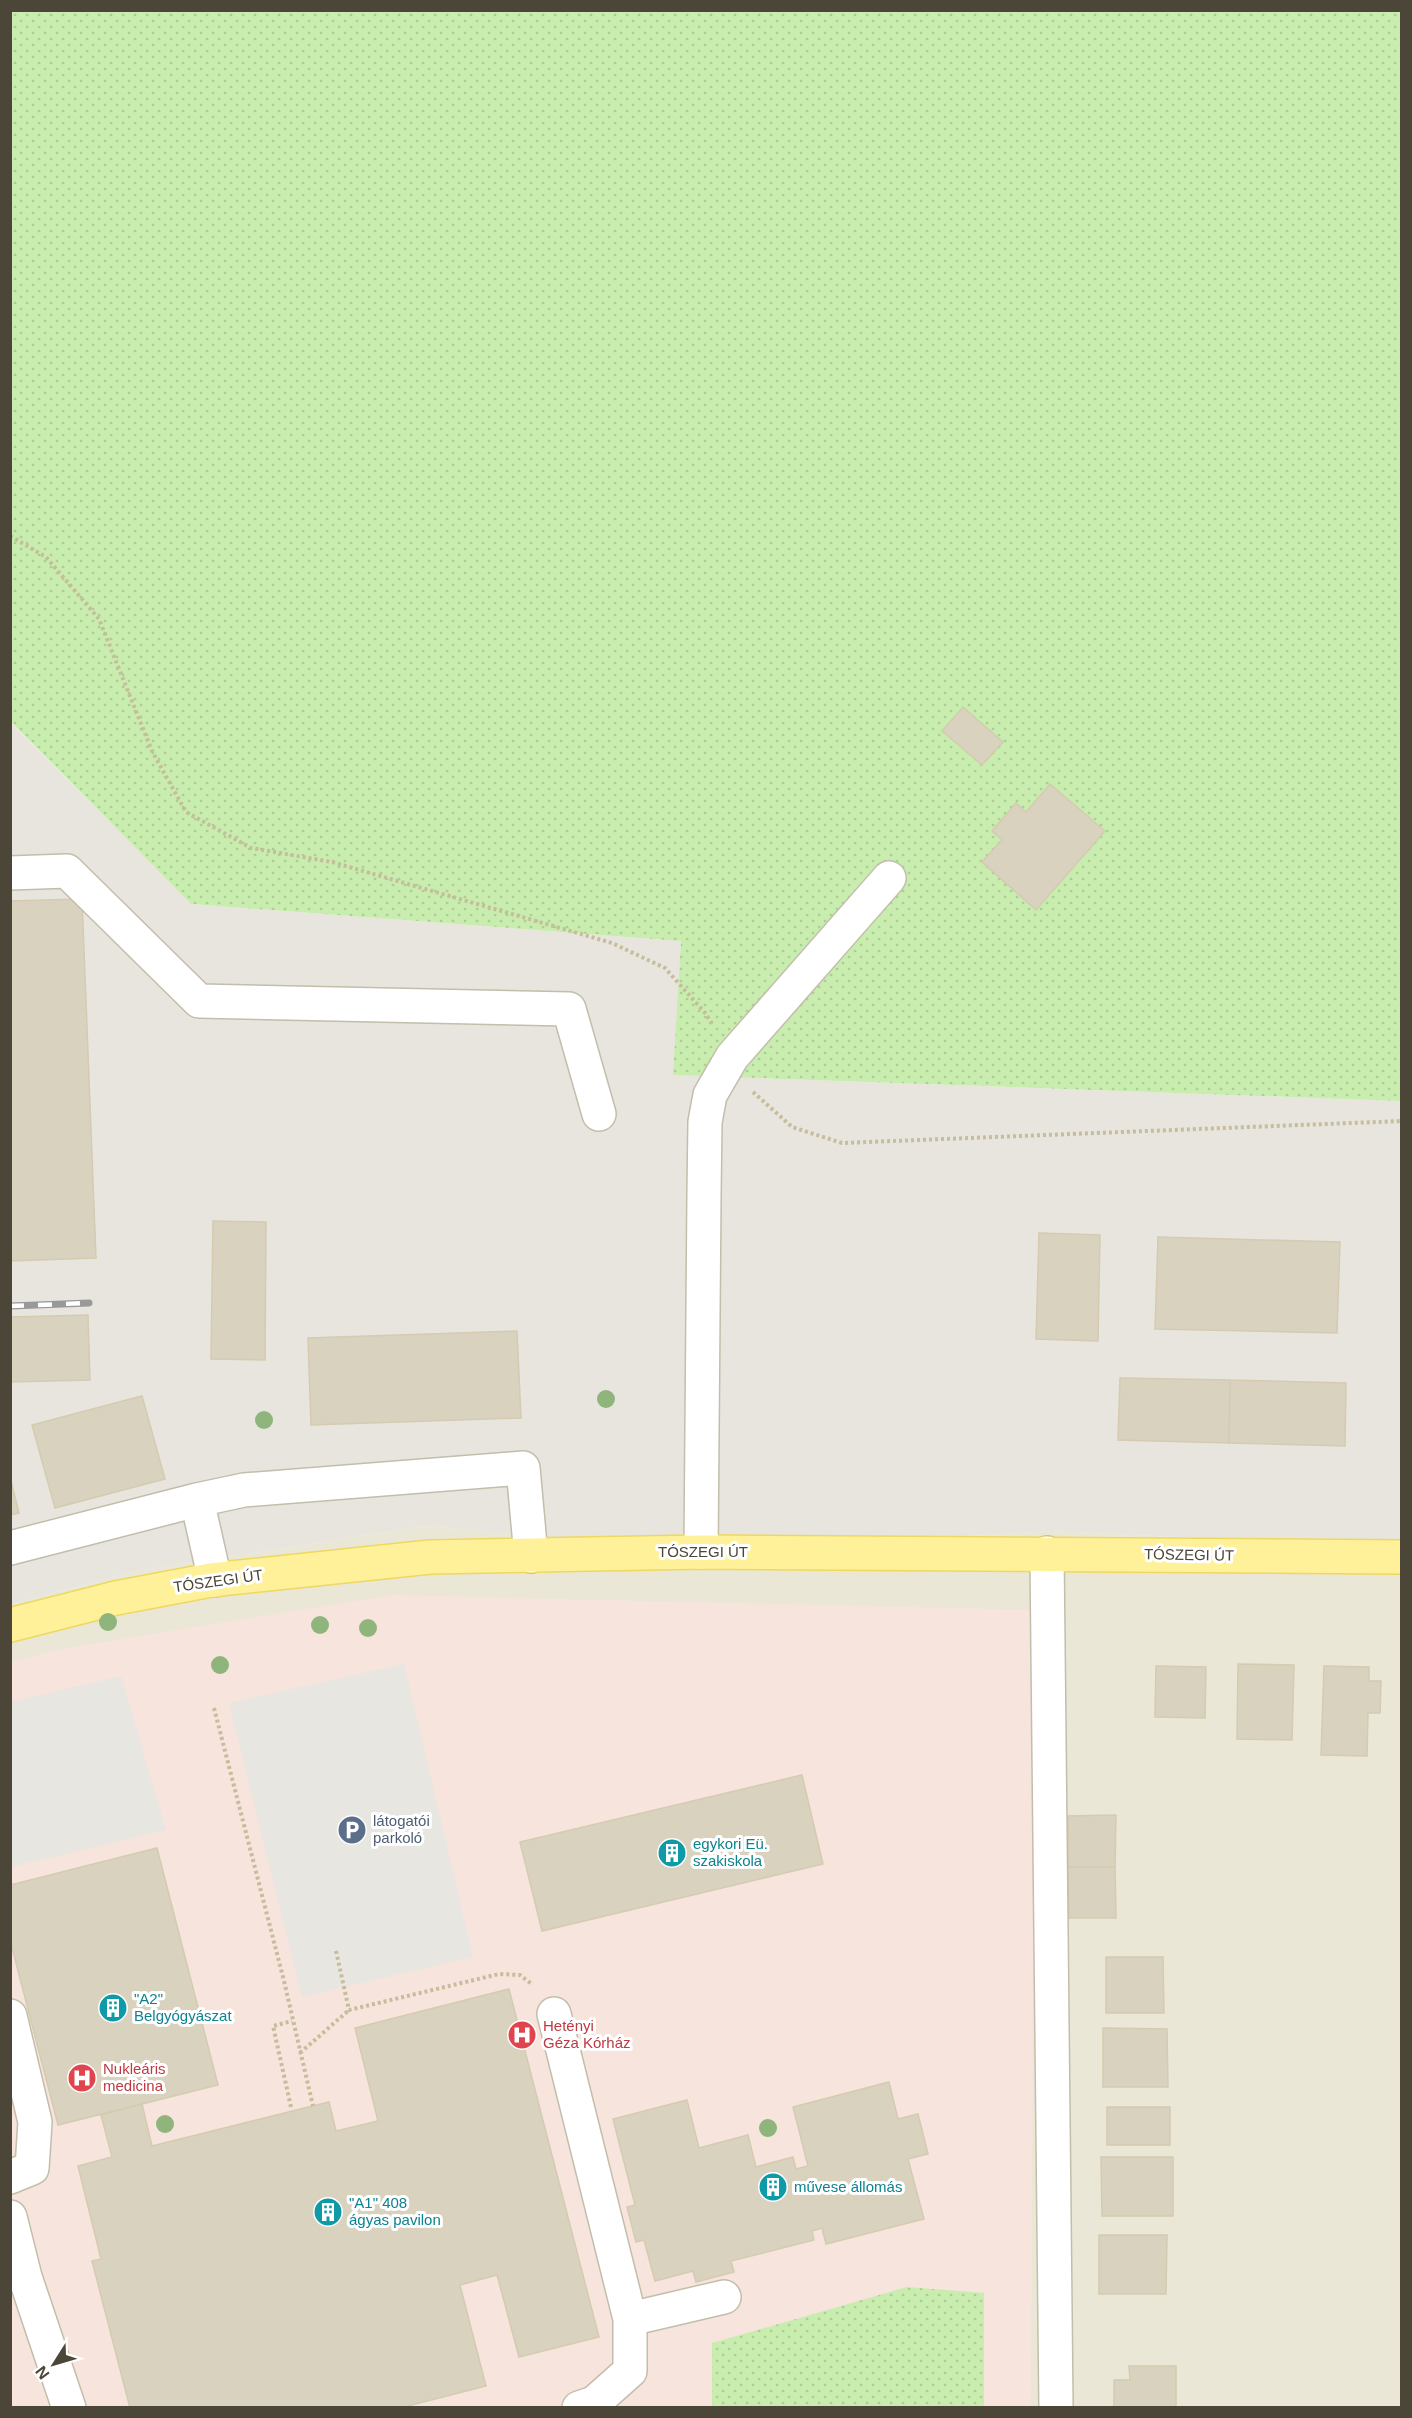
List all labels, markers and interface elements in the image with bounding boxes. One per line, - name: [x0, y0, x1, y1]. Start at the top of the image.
- street label: TÓSZEGI ÚT: [658, 1543, 748, 1560]
- street label: TÓSZEGI ÚT: [1144, 1545, 1234, 1564]
- street label: TÓSZEGI ÚT: [172, 1566, 264, 1595]
- place label: látogatói parkoló: [373, 1812, 430, 1846]
- parking icon: látogatói parkoló: [336, 1814, 368, 1846]
- place label: egykori Eü. szakiskola: [693, 1835, 768, 1869]
- building icon: egykori Eü. szakiskola: [656, 1837, 688, 1869]
- place label: "A2" Belgyógyászat: [134, 1990, 232, 2024]
- building icon: "A2" Belgyógyászat: [97, 1992, 129, 2024]
- place label: Hetényi Géza Kórház: [543, 2017, 631, 2051]
- hospital icon: Hetényi Géza Kórház: [506, 2019, 538, 2051]
- place label: Nukleáris medicina: [103, 2060, 166, 2094]
- hospital icon: Nukleáris medicina: [66, 2062, 98, 2094]
- building icon: művese állomás: [757, 2171, 789, 2203]
- place label: művese állomás: [794, 2178, 902, 2195]
- place label: "A1" 408 ágyas pavilon: [349, 2194, 441, 2228]
- building icon: "A1" 408 ágyas pavilon: [312, 2196, 344, 2228]
- north arrow: [24, 2334, 84, 2394]
- text: N: [32, 2363, 53, 2382]

